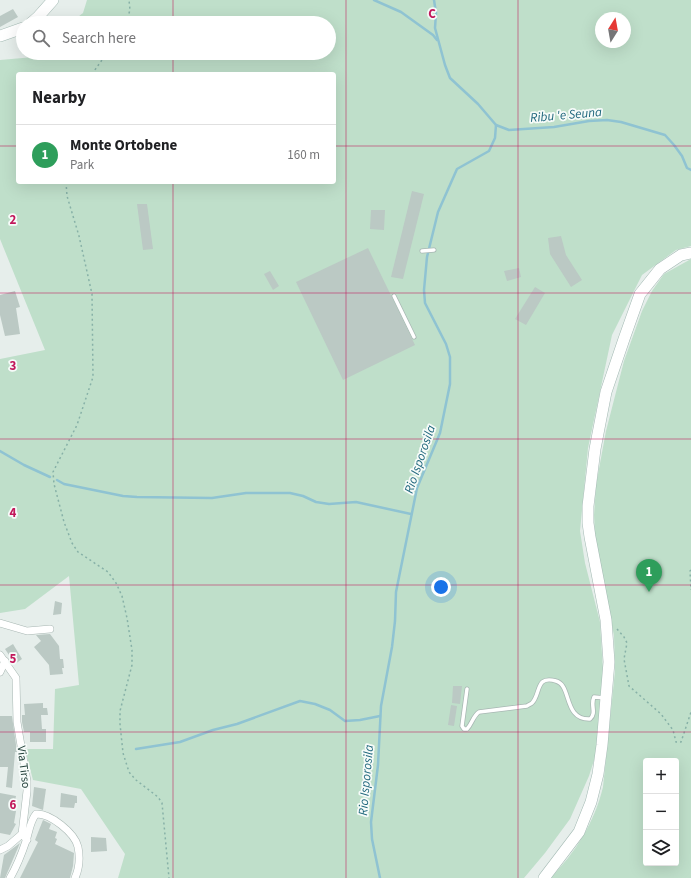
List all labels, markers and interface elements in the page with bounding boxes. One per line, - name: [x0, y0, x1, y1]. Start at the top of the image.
- text: C: [428, 5, 436, 23]
- north arrow: [595, 12, 631, 48]
- search box: [16, 16, 336, 60]
- icon: search: [30, 27, 52, 49]
- text: Search here: [62, 28, 136, 49]
- text: Nearby: [32, 86, 86, 110]
- water label: Ribu 'e Seuna: [529, 103, 603, 127]
- text: Monte Ortobene: [70, 135, 177, 156]
- text: 1: [42, 146, 48, 164]
- text: 160 m: [287, 146, 320, 164]
- text: Park: [70, 156, 94, 174]
- text: 2: [10, 211, 17, 229]
- text: 3: [10, 357, 17, 375]
- water label: Rio Isporosila: [400, 423, 440, 496]
- text: 4: [10, 504, 17, 522]
- pin: 1: [636, 559, 662, 592]
- your location: [431, 577, 451, 597]
- text: 5: [10, 650, 17, 668]
- water label: Rio Isporosila: [354, 744, 378, 816]
- street label: Via Tirso: [12, 745, 35, 789]
- map controls: [643, 758, 679, 866]
- button: +: [643, 758, 679, 794]
- button: −: [643, 794, 679, 830]
- text: 6: [10, 796, 17, 814]
- button: layers: [643, 830, 679, 866]

